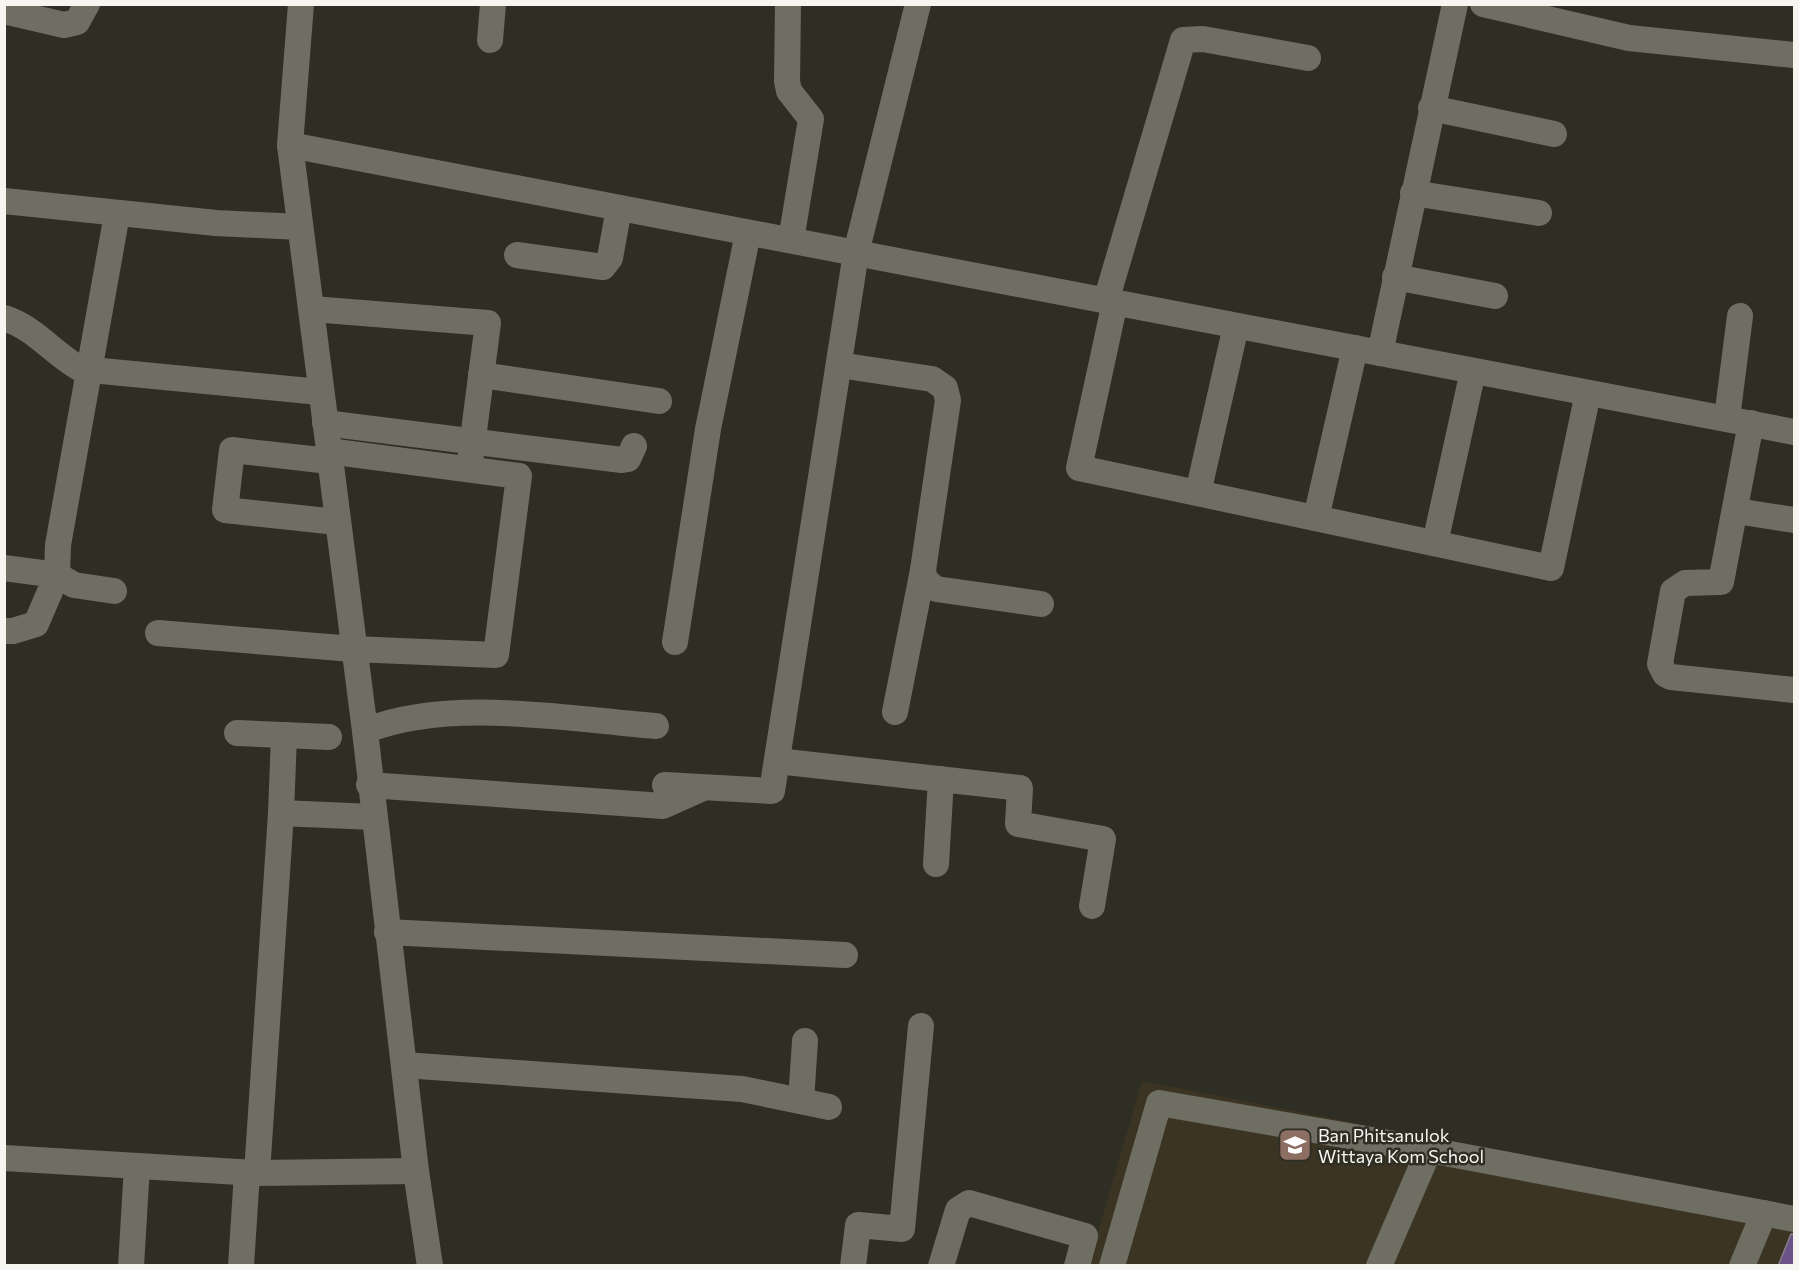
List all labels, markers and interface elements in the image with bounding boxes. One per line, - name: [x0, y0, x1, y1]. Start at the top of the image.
- place label: Ban Phitsanulok Wittaya Kom School: [1318, 1124, 1484, 1167]
- school or university icon: Ban Phitsanulok Wittaya Kom School: [1277, 1127, 1313, 1163]

